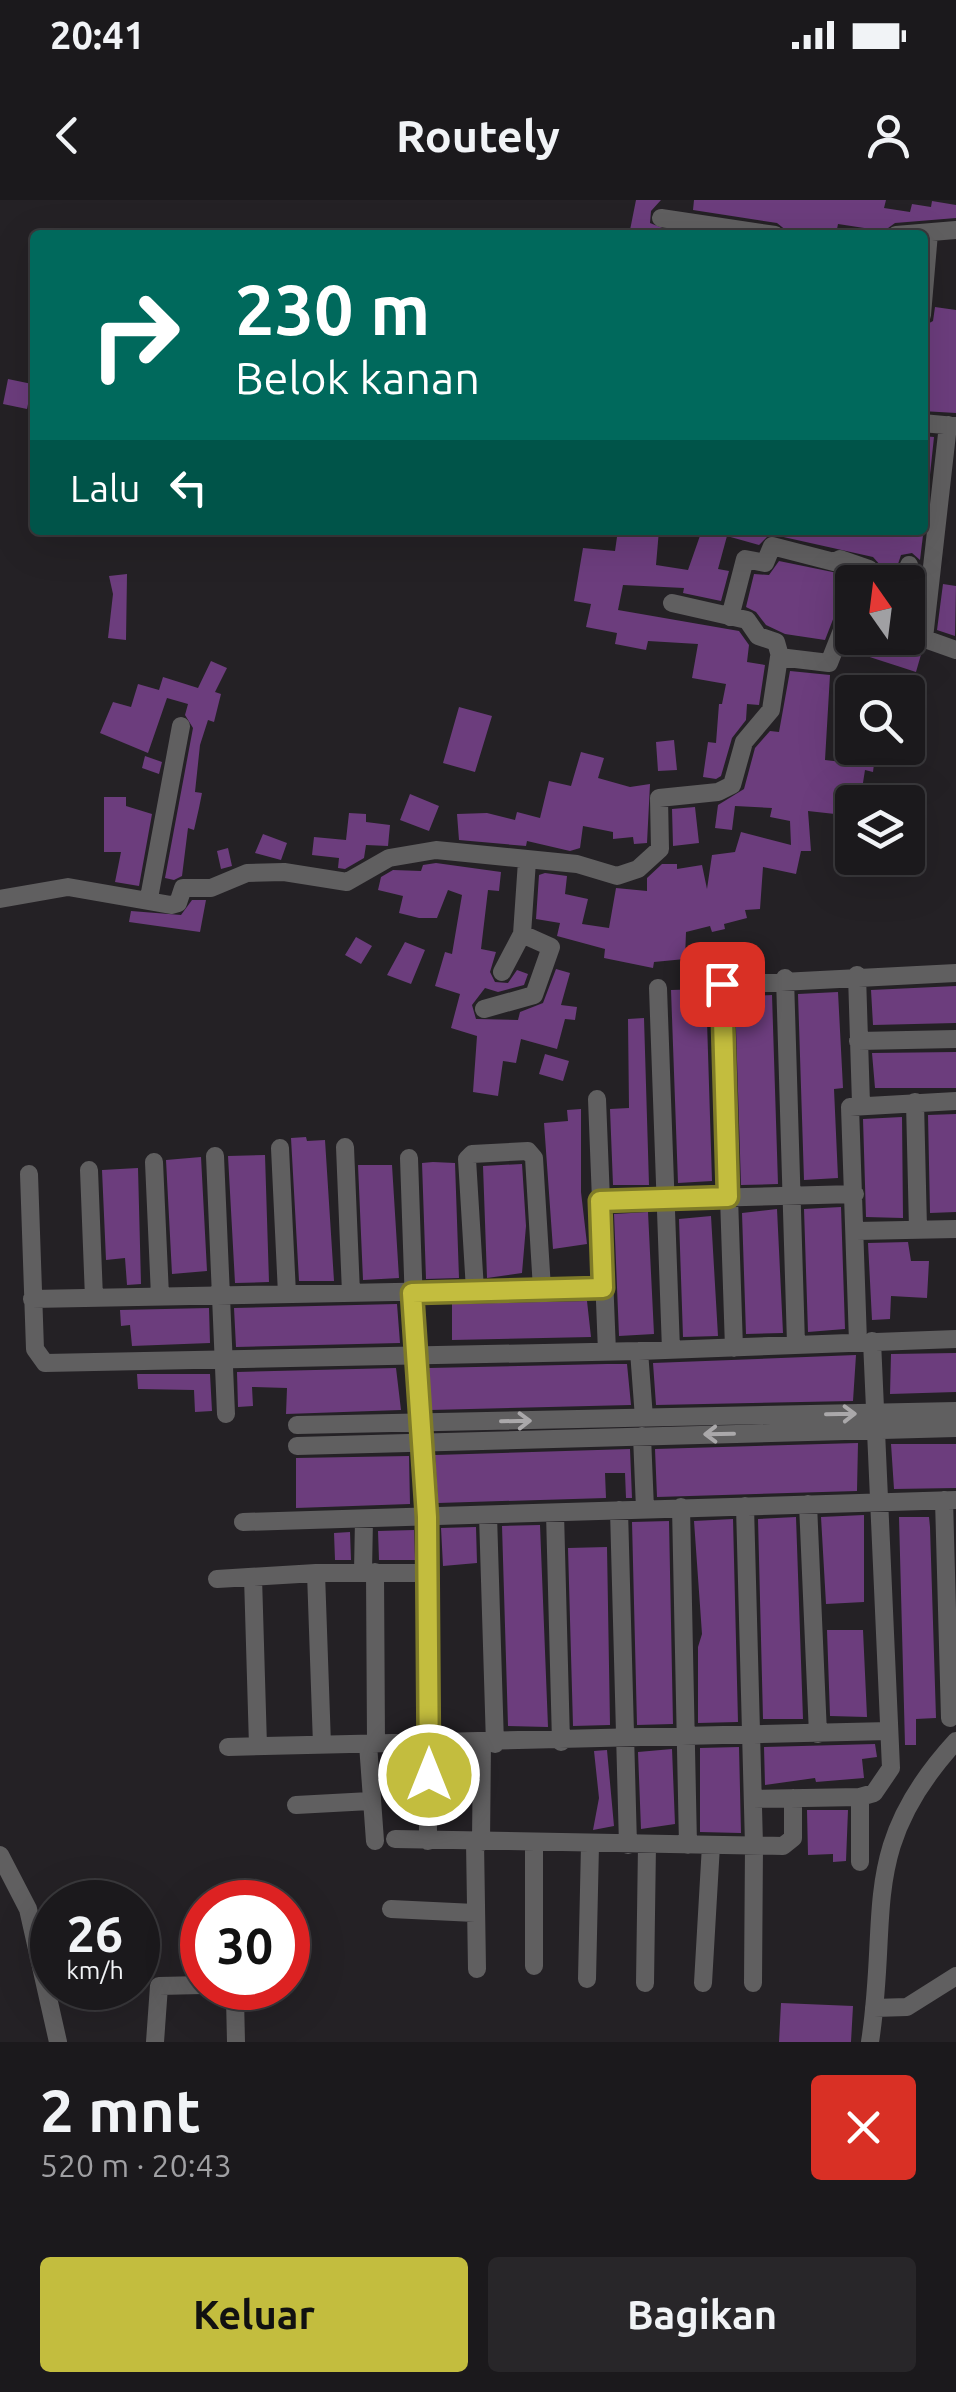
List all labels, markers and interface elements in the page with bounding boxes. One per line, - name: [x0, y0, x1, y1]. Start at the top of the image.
- text: 20:41: [50, 14, 145, 56]
- icon: back: [40, 108, 95, 163]
- icon: person: [861, 108, 916, 163]
- text: Routely: [396, 110, 560, 161]
- icon: right: [70, 270, 200, 400]
- text: 230 m: [235, 270, 430, 348]
- text: Belok kanan: [235, 352, 480, 403]
- icon: left: [161, 460, 216, 515]
- text: Lalu: [70, 467, 141, 509]
- north arrow: [835, 565, 925, 655]
- map controls: [835, 565, 925, 875]
- button: search: [835, 675, 925, 765]
- button: layers: [835, 785, 925, 875]
- pin: [680, 942, 765, 1027]
- icon: arrive: [695, 957, 750, 1012]
- one-way arrow: [824, 1404, 856, 1423]
- one-way arrow: [499, 1412, 531, 1431]
- one-way arrow: [703, 1424, 735, 1443]
- position arrow: [377, 1723, 481, 1827]
- speed limit sign: 30: [180, 1880, 310, 2010]
- text: 26: [67, 1905, 123, 1961]
- text: km/h: [66, 1956, 124, 1984]
- button: close: [811, 2075, 916, 2180]
- text: 2 mnt: [40, 2076, 201, 2143]
- text: 520 m · 20:43: [40, 2147, 232, 2183]
- button: Keluar: [40, 2257, 468, 2372]
- button: Bagikan: [488, 2257, 916, 2372]

